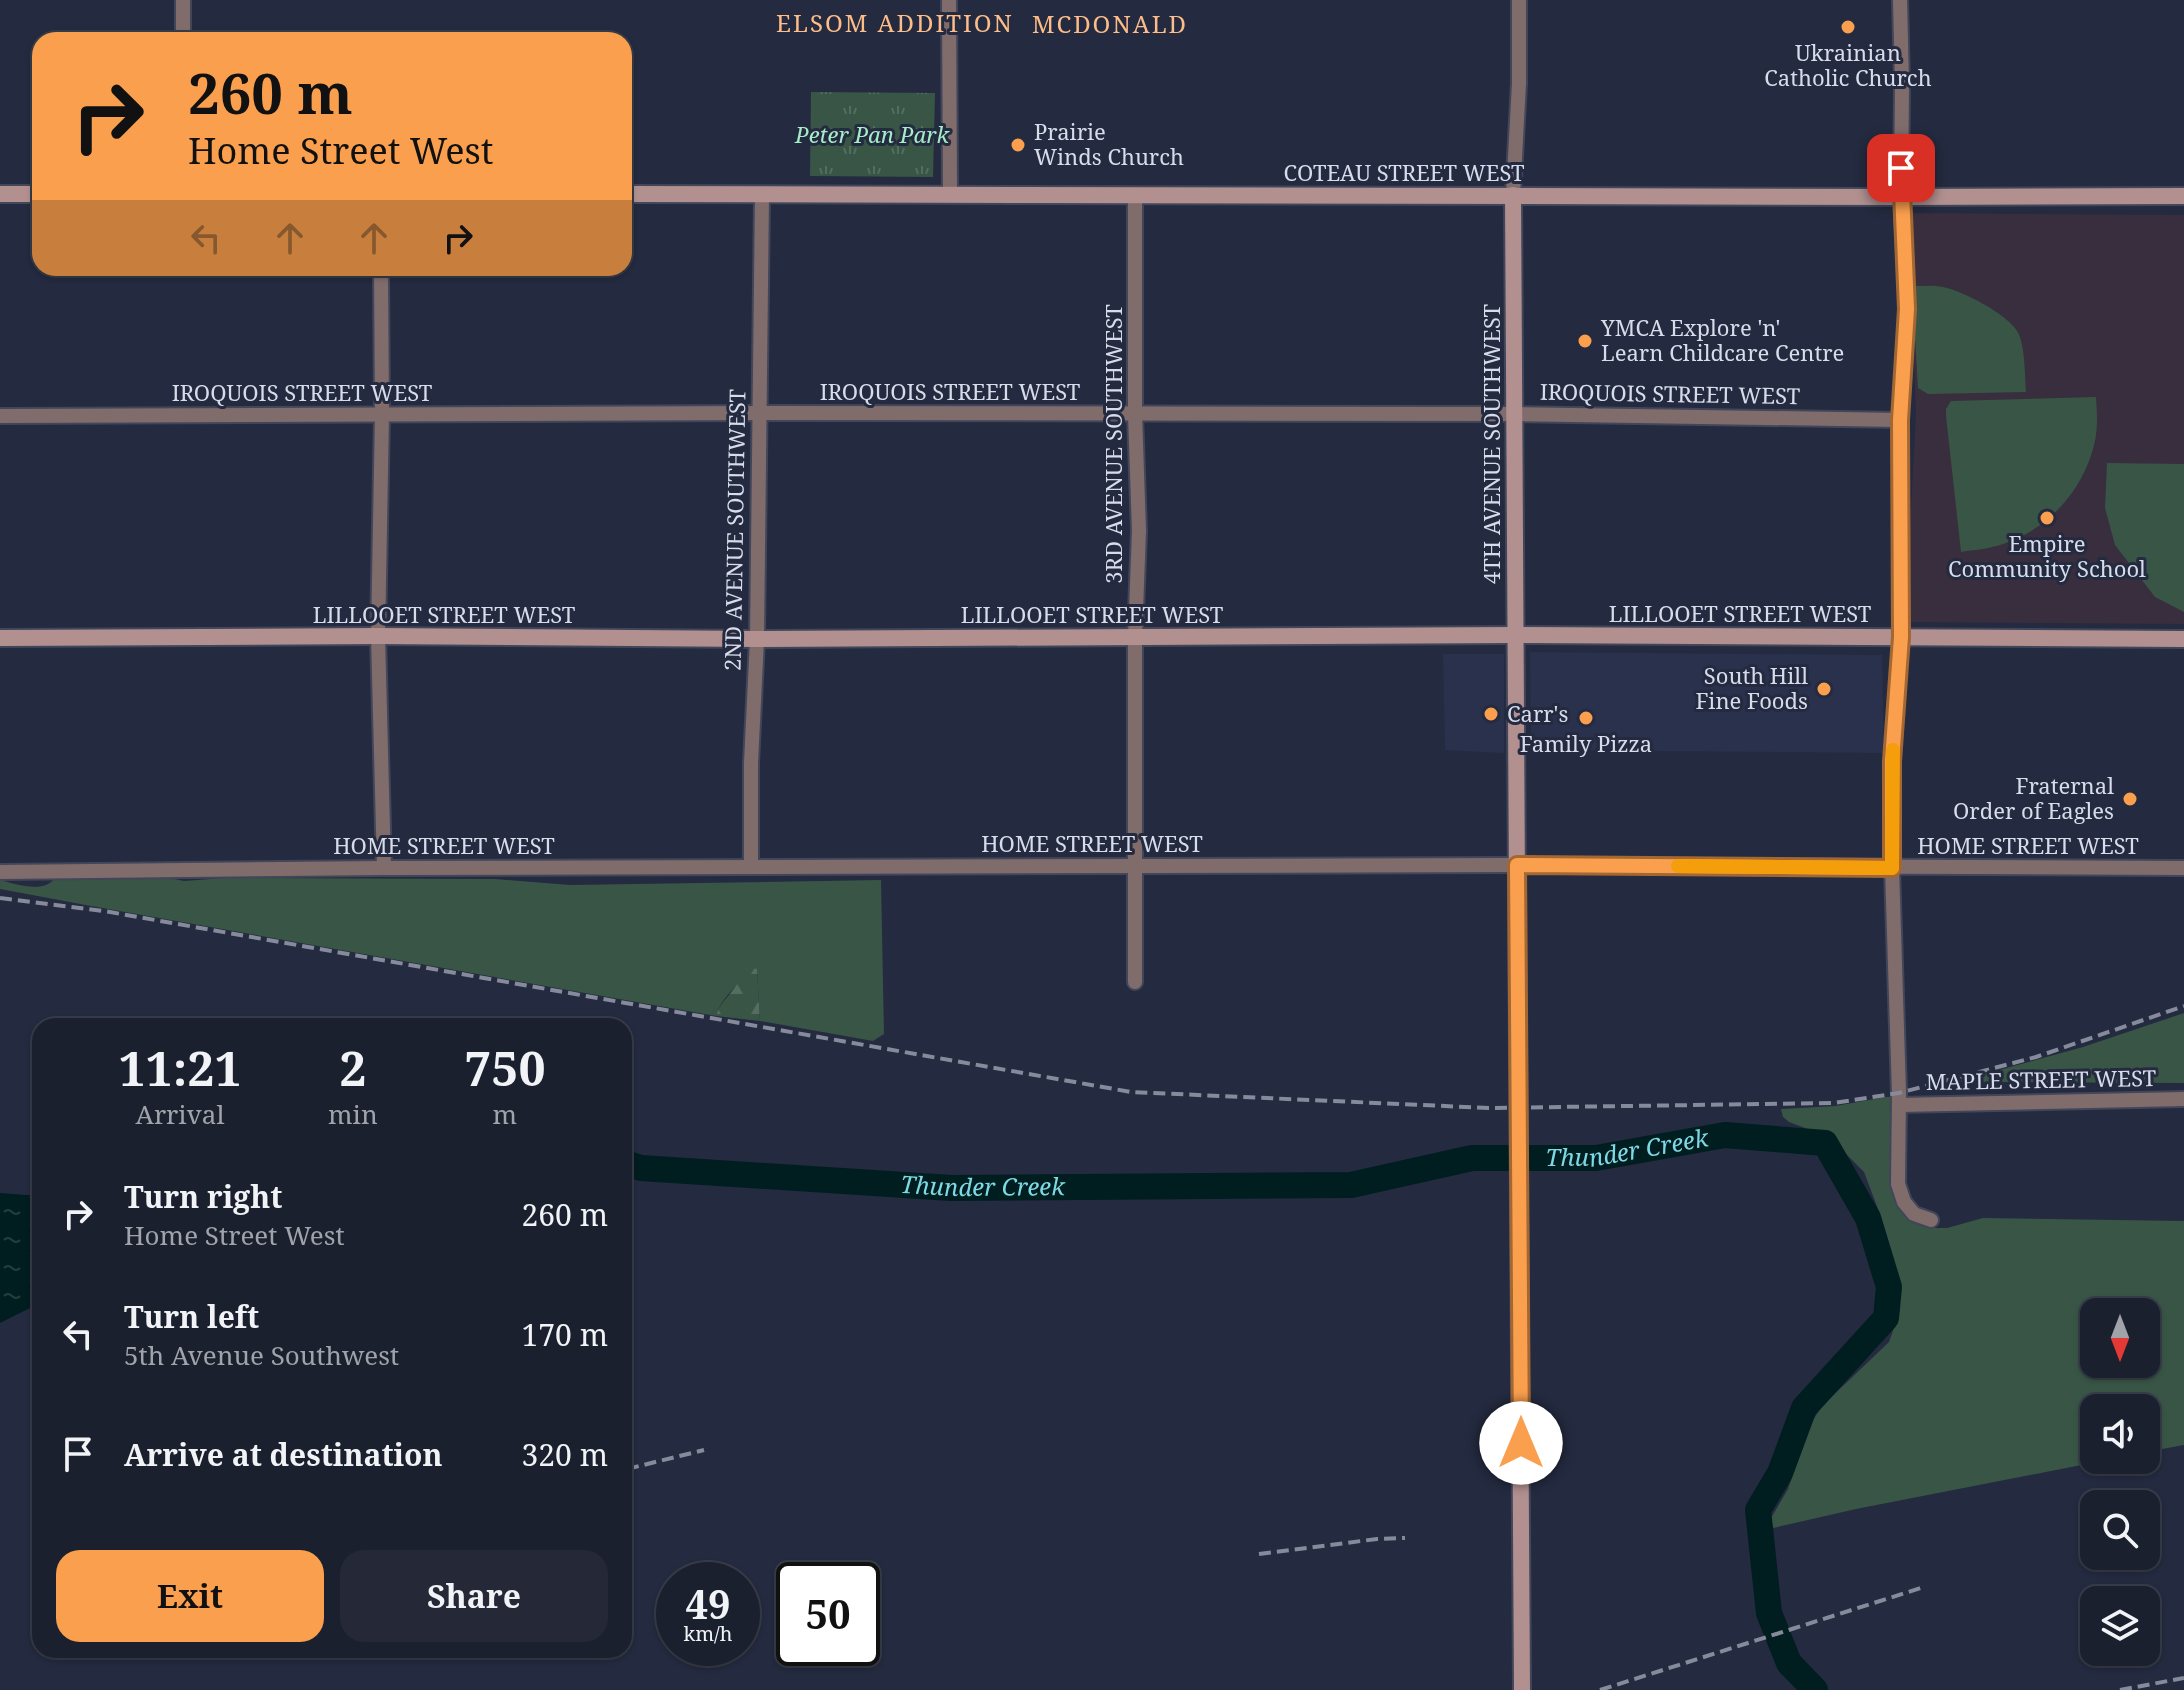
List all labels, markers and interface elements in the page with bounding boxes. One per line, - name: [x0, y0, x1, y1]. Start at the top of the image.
- district label: ELSOM ADDITION: [776, 6, 1014, 39]
- district label: MCDONALD: [1032, 7, 1188, 40]
- marker: Ukrainian Catholic Church: [1839, 18, 1857, 36]
- place label: Ukrainian Catholic Church: [1764, 37, 1932, 92]
- text: 260 m: [188, 54, 353, 130]
- icon: right: [56, 64, 160, 168]
- place label: Prairie Winds Church: [1034, 116, 1184, 171]
- park label: Peter Pan Park: [794, 119, 950, 149]
- text: Home Street West: [188, 126, 493, 175]
- pin: [1867, 134, 1935, 202]
- marker: Prairie Winds Church: [1009, 136, 1027, 154]
- icon: arrive: [1879, 146, 1923, 190]
- street label: COTEAU STREET WEST: [1284, 157, 1525, 187]
- icon: left: [184, 216, 228, 260]
- icon: ahead: [268, 216, 312, 260]
- icon: ahead: [352, 216, 396, 260]
- icon: right: [436, 216, 480, 260]
- street label: 4TH AVENUE SOUTHWEST: [1476, 303, 1506, 584]
- street label: 3RD AVENUE SOUTHWEST: [1098, 304, 1128, 584]
- place label: YMCA Explore 'n' Learn Childcare Centre: [1600, 312, 1844, 367]
- marker: YMCA Explore 'n' Learn Childcare Centre: [1576, 332, 1594, 350]
- street label: IROQUOIS STREET WEST: [820, 376, 1081, 406]
- street label: IROQUOIS STREET WEST: [1540, 376, 1801, 410]
- street label: IROQUOIS STREET WEST: [172, 377, 433, 407]
- street label: 2ND AVENUE SOUTHWEST: [717, 388, 751, 671]
- marker: Empire Community School: [2038, 509, 2056, 527]
- place label: Empire Community School: [1948, 528, 2146, 583]
- street label: LILLOOET STREET WEST: [1609, 598, 1872, 628]
- street label: LILLOOET STREET WEST: [313, 599, 576, 629]
- street label: LILLOOET STREET WEST: [961, 599, 1224, 629]
- place label: South Hill Fine Foods: [1695, 660, 1808, 715]
- marker: South Hill Fine Foods: [1815, 680, 1833, 698]
- place label: Carr's: [1507, 698, 1568, 728]
- marker: Carr's: [1482, 705, 1500, 723]
- marker: Family Pizza: [1577, 709, 1595, 727]
- place label: Family Pizza: [1520, 728, 1652, 758]
- place label: Fraternal Order of Eagles: [1953, 770, 2114, 825]
- marker: Fraternal Order of Eagles: [2121, 790, 2139, 808]
- street label: HOME STREET WEST: [981, 828, 1203, 858]
- street label: HOME STREET WEST: [333, 830, 555, 860]
- street label: HOME STREET WEST: [1917, 830, 2139, 860]
- text: 11:21: [118, 1035, 242, 1100]
- text: 2: [339, 1035, 366, 1100]
- text: 750: [464, 1035, 546, 1100]
- street label: MAPLE STREET WEST: [1926, 1062, 2157, 1096]
- text: Arrival: [136, 1096, 224, 1132]
- text: min: [328, 1096, 378, 1132]
- text: m: [493, 1096, 517, 1132]
- water label: Thunder Creek: [1546, 1120, 1712, 1174]
- water label: Thunder Creek: [900, 1167, 1066, 1203]
- text: Turn right: [124, 1176, 282, 1217]
- icon: right: [56, 1192, 100, 1236]
- text: 260 m: [522, 1194, 608, 1235]
- text: Home Street West: [124, 1217, 345, 1253]
- text: Turn left: [124, 1296, 259, 1337]
- north arrow: [2080, 1298, 2160, 1378]
- map controls: [2080, 1298, 2160, 1666]
- icon: left: [56, 1312, 100, 1356]
- text: 170 m: [522, 1314, 608, 1355]
- text: 5th Avenue Southwest: [124, 1337, 399, 1373]
- button: sound: [2080, 1394, 2160, 1474]
- position arrow: [1479, 1401, 1563, 1485]
- icon: arrive: [56, 1432, 100, 1476]
- text: Arrive at destination: [124, 1434, 443, 1475]
- text: 320 m: [522, 1434, 608, 1475]
- button: search: [2080, 1490, 2160, 1570]
- button: Exit: [56, 1550, 324, 1642]
- button: Share: [340, 1550, 608, 1642]
- speed limit sign: 50: [776, 1562, 880, 1666]
- text: 49: [685, 1576, 731, 1631]
- button: layers: [2080, 1586, 2160, 1666]
- text: km/h: [683, 1620, 733, 1647]

